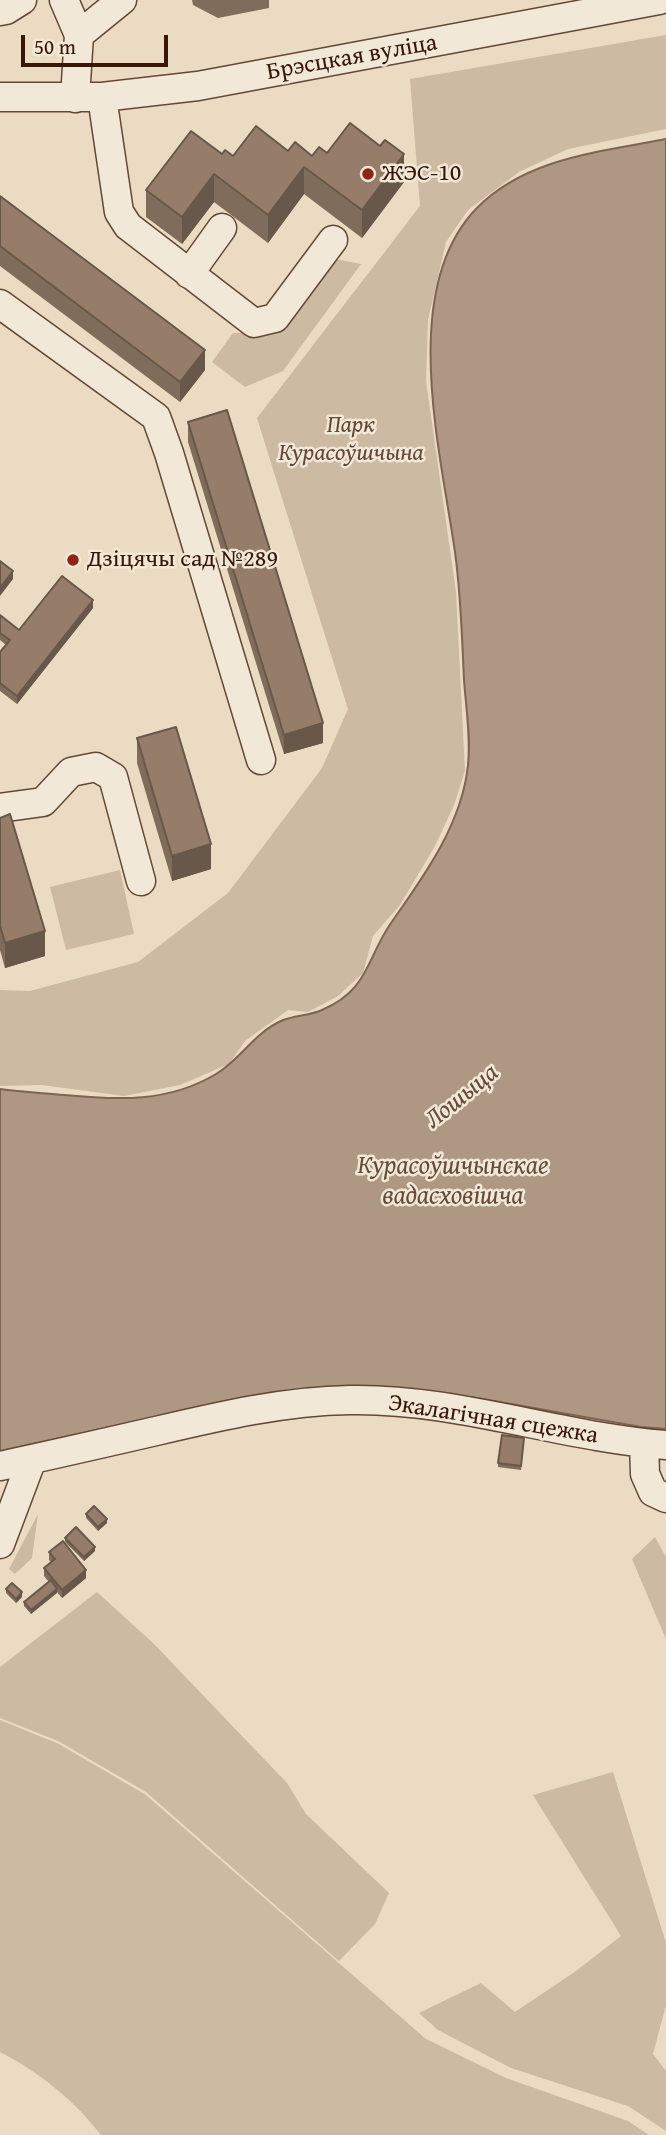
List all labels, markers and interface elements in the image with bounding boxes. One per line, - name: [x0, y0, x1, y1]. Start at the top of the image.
- scale bar: [24, 21, 172, 65]
- street label: Брэсцкая вуліца: [265, 29, 439, 87]
- text: 50 m: [34, 31, 76, 62]
- place label: ЖЭС-10: [382, 160, 461, 188]
- marker: ЖЭС-10: [360, 166, 376, 182]
- park label: Парк Курасоўшчына: [278, 412, 424, 468]
- place label: Дзіцячы сад №289: [87, 546, 278, 574]
- marker: Дзіцячы сад №289: [65, 552, 81, 568]
- water label: Лошыца: [419, 1058, 505, 1136]
- water label: Курасоўшчынскае вадасховішча: [358, 1150, 548, 1212]
- street label: Экалагічная сцежка: [386, 1389, 600, 1451]

